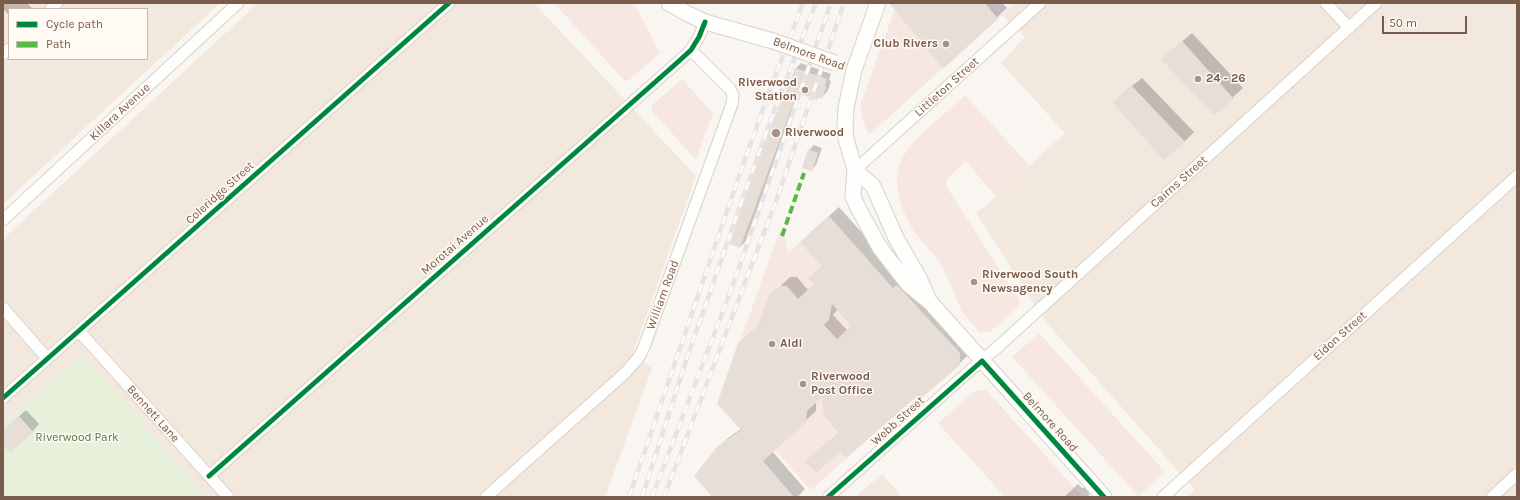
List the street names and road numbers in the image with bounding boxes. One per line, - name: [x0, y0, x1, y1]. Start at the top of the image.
- street label: Belmore Road: [771, 34, 847, 74]
- street label: Littleton Street: [912, 54, 982, 120]
- street label: Killara Avenue: [87, 80, 153, 144]
- street label: Cairns Street: [1148, 153, 1210, 211]
- street label: Coleridge Street: [183, 158, 257, 228]
- street label: Morotai Avenue: [418, 212, 492, 278]
- street label: William Road: [644, 258, 682, 332]
- street label: Eldon Street: [1310, 308, 1370, 364]
- street label: Bennett Lane: [124, 383, 182, 445]
- street label: Belmore Road: [1019, 389, 1081, 455]
- street label: Webb Street: [868, 393, 928, 449]

